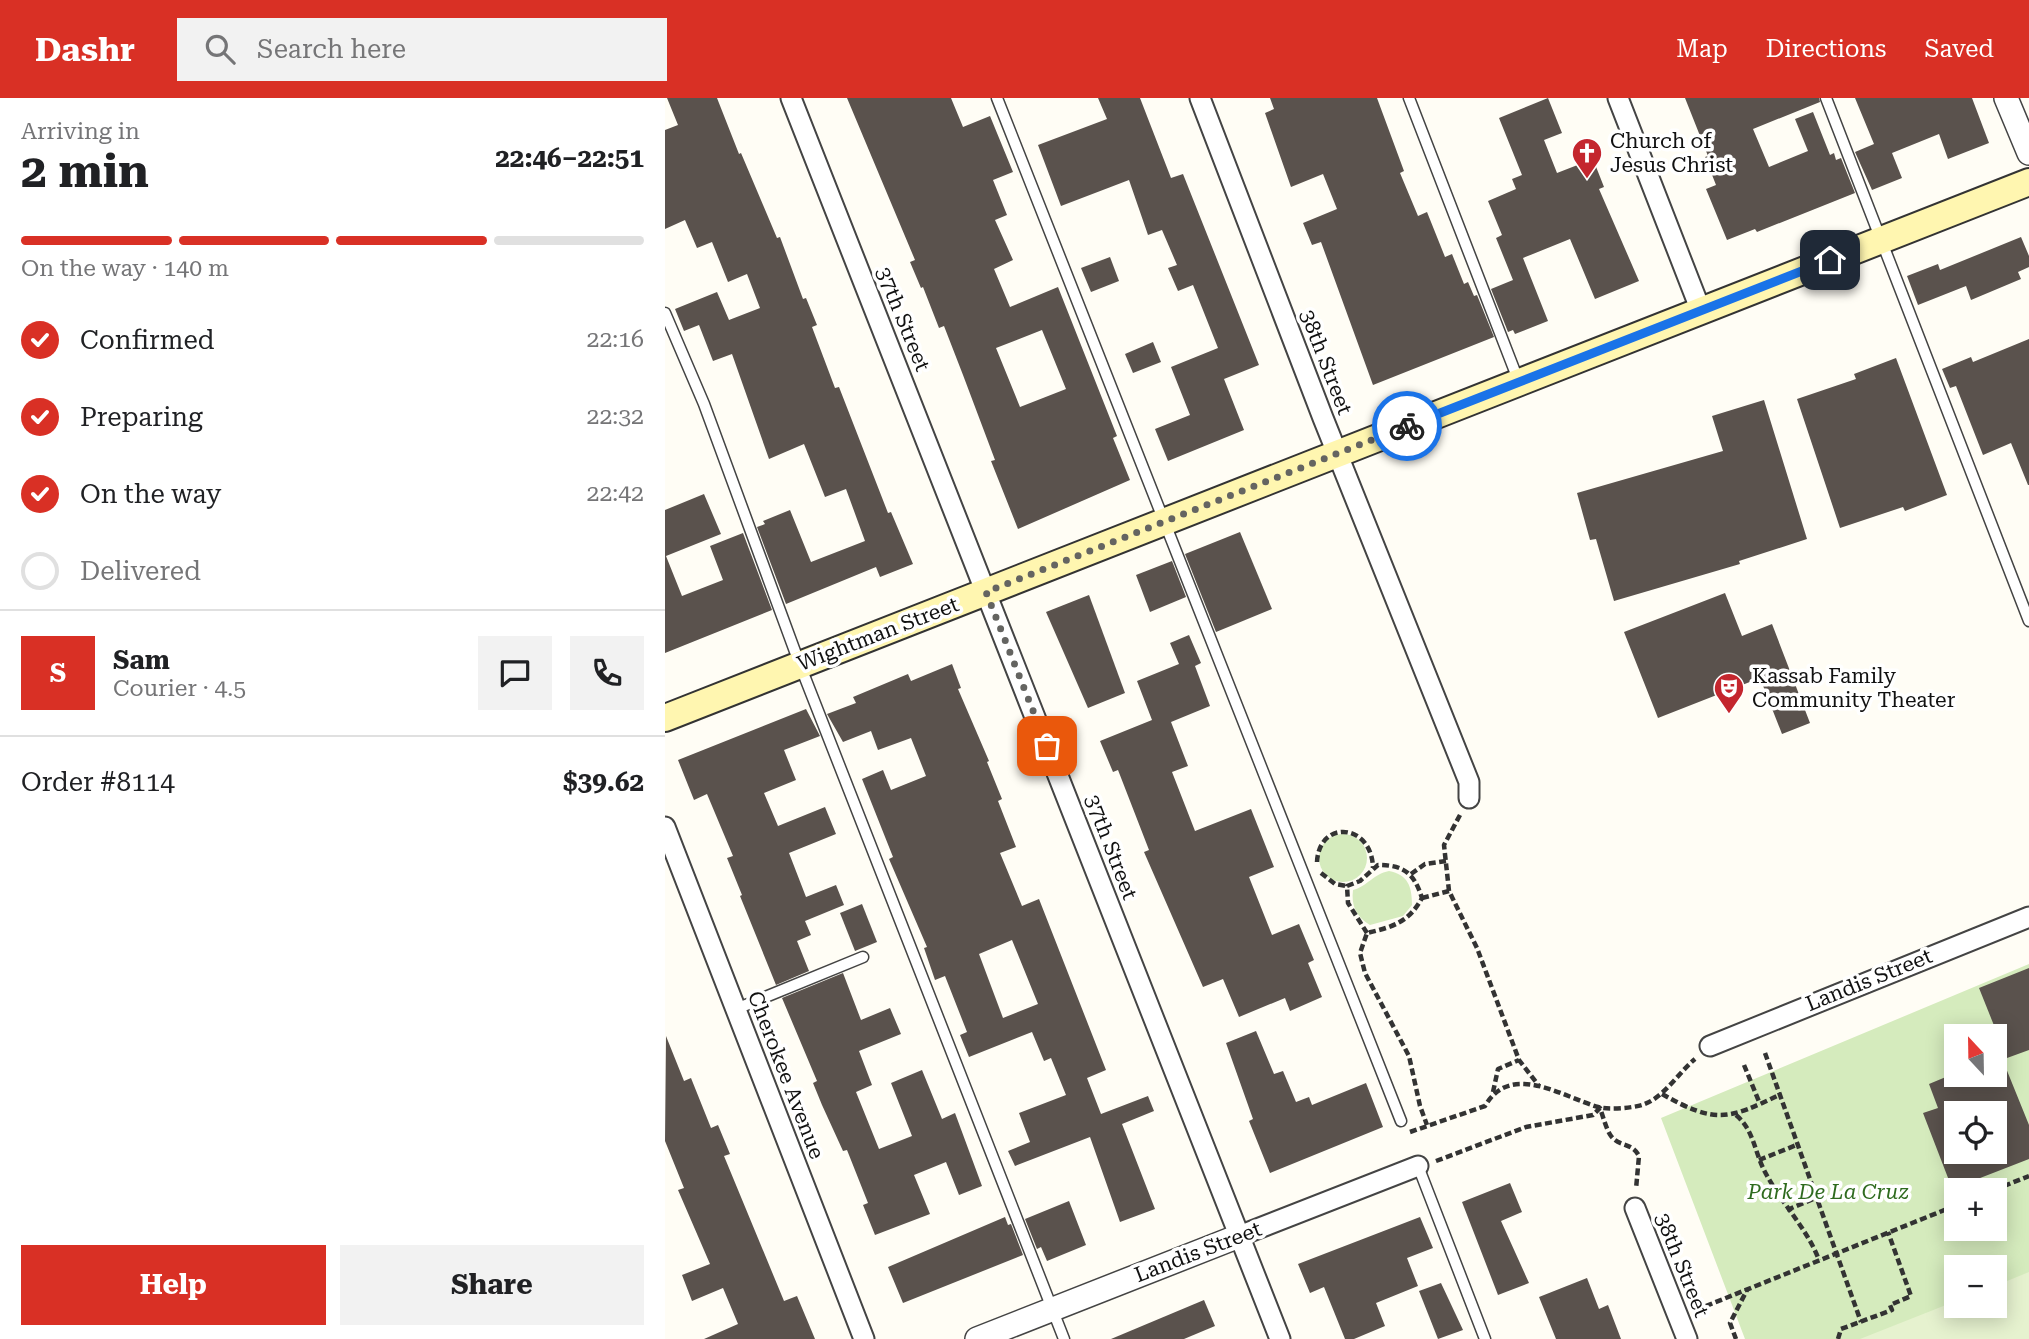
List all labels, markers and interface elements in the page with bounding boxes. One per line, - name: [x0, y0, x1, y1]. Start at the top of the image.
- search box: [177, 18, 667, 81]
- text: Dashr: [35, 30, 135, 69]
- icon: search: [201, 30, 239, 68]
- text: Search here: [257, 34, 406, 64]
- text: Map: [1676, 35, 1728, 63]
- text: Directions: [1766, 35, 1886, 63]
- text: Saved: [1924, 35, 1994, 63]
- text: Arriving in: [21, 118, 140, 145]
- place label: Church of Jesus Christ: [1610, 129, 1733, 177]
- church icon: Church of Jesus Christ: [1570, 136, 1604, 180]
- text: 22:46–22:51: [495, 143, 644, 173]
- text: 2 min: [21, 144, 149, 198]
- pin: [1800, 230, 1860, 290]
- icon: home: [1811, 241, 1849, 279]
- text: On the way · 140 m: [21, 255, 229, 282]
- street label: 37th Street: [871, 263, 935, 375]
- street label: 38th Street: [1295, 306, 1357, 418]
- icon: check: [21, 321, 59, 359]
- text: Confirmed: [80, 325, 215, 355]
- text: 22:16: [587, 326, 644, 353]
- courier: [1372, 391, 1442, 461]
- icon: check: [21, 398, 59, 436]
- text: Preparing: [80, 402, 203, 432]
- text: 22:32: [587, 403, 644, 430]
- icon: bike: [1388, 407, 1426, 445]
- icon: check: [21, 475, 59, 513]
- text: On the way: [80, 479, 221, 509]
- text: 22:42: [587, 480, 644, 507]
- text: Delivered: [80, 556, 201, 586]
- street label: Wightman Street: [794, 592, 962, 676]
- button: chat: [478, 636, 552, 710]
- button: phone: [570, 636, 644, 710]
- text: Sam: [113, 645, 170, 675]
- text: S: [50, 658, 66, 688]
- place label: Kassab Family Community Theater: [1752, 664, 1956, 712]
- theatre icon: Kassab Family Community Theater: [1712, 671, 1746, 715]
- text: Courier · 4.5: [113, 675, 246, 702]
- pin: [1017, 716, 1077, 776]
- icon: bag: [1028, 727, 1066, 765]
- text: Order #8114: [21, 767, 175, 797]
- text: $39.62: [563, 767, 644, 797]
- street label: 37th Street: [1080, 791, 1142, 903]
- street label: Landis Street: [1802, 944, 1936, 1016]
- street label: Cherokee Avenue: [743, 988, 829, 1162]
- north arrow: [1944, 1024, 2007, 1087]
- map controls: [1944, 1024, 2007, 1318]
- button: locate: [1944, 1101, 2007, 1164]
- button: +: [1944, 1178, 2007, 1241]
- park label: Park De La Cruz: [1746, 1180, 1909, 1204]
- street label: 38th Street: [1650, 1209, 1714, 1321]
- street label: Landis Street: [1131, 1217, 1265, 1287]
- button: Help: [21, 1245, 326, 1325]
- button: Share: [340, 1245, 644, 1325]
- button: −: [1944, 1255, 2007, 1318]

